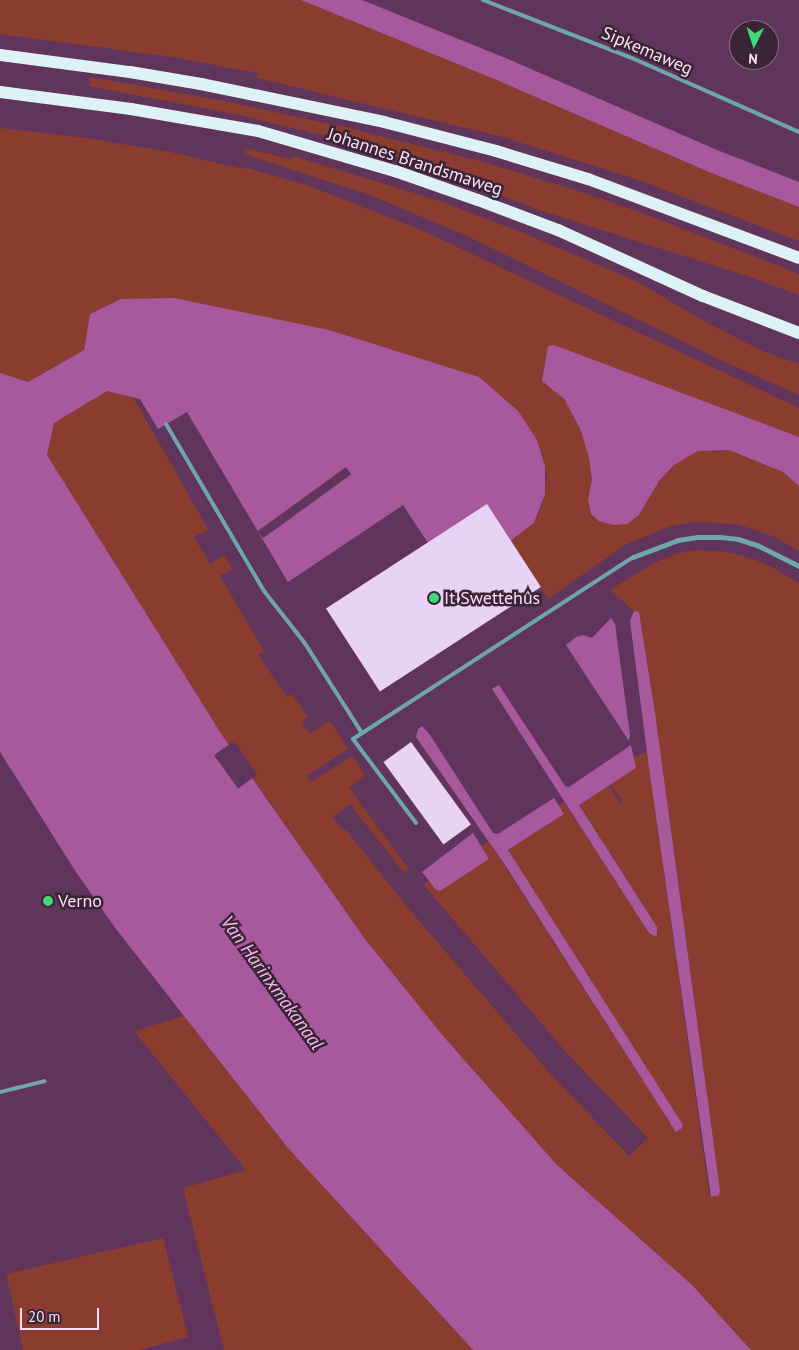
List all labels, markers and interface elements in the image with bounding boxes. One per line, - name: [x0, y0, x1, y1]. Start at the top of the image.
- north arrow: [729, 20, 779, 70]
- street label: Sipkemaweg: [598, 22, 696, 80]
- text: N: [748, 50, 758, 68]
- street label: Johannes Brandsmaweg: [325, 123, 505, 201]
- place label: It Swettehûs: [444, 587, 540, 609]
- marker: It Swettehûs: [428, 592, 440, 604]
- place label: Verno: [58, 890, 102, 912]
- marker: Verno: [42, 895, 54, 907]
- water label: Van Harinxmakanaal: [216, 912, 328, 1054]
- scale bar: [22, 1298, 101, 1330]
- text: 20 m: [28, 1307, 61, 1326]

